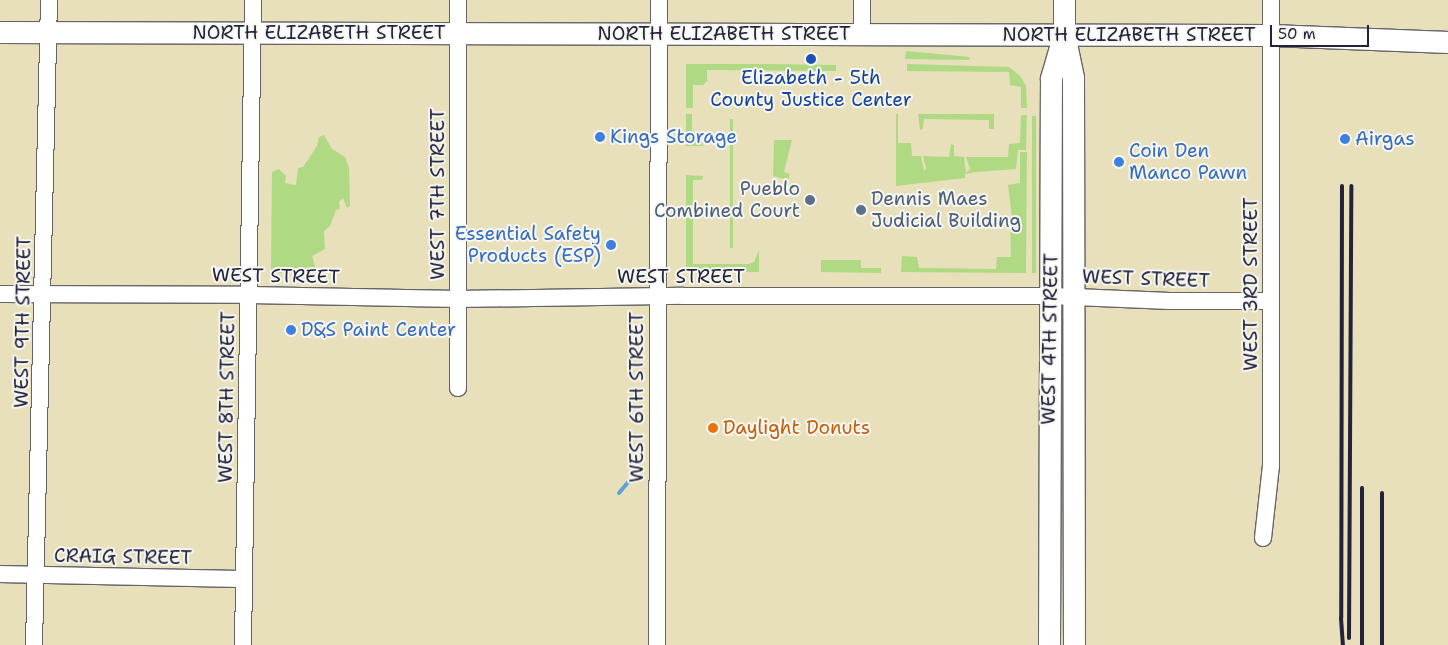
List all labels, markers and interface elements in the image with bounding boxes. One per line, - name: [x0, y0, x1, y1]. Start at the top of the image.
- scale bar: [1273, 15, 1372, 47]
- street label: NORTH ELIZABETH STREET: [192, 22, 446, 44]
- street label: NORTH ELIZABETH STREET: [597, 23, 851, 45]
- street label: NORTH ELIZABETH STREET: [1002, 24, 1256, 46]
- text: 50 m: [1278, 24, 1316, 44]
- marker: Elizabeth - 5th County Justice Center: [805, 53, 817, 65]
- place label: Elizabeth - 5th County Justice Center: [710, 67, 912, 111]
- street label: WEST 7TH STREET: [427, 108, 449, 280]
- place label: Kings Storage: [610, 126, 737, 148]
- place label: Airgas: [1355, 128, 1415, 150]
- marker: Kings Storage: [594, 131, 606, 143]
- marker: Airgas: [1339, 133, 1351, 145]
- place label: Coin Den Manco Pawn: [1129, 140, 1247, 184]
- marker: Coin Den Manco Pawn: [1113, 156, 1125, 168]
- place label: Pueblo Combined Court: [654, 178, 800, 222]
- place label: Dennis Maes Judicial Building: [871, 188, 1021, 232]
- marker: Pueblo Combined Court: [804, 194, 816, 206]
- street label: WEST 3RD STREET: [1240, 197, 1262, 371]
- marker: Dennis Maes Judicial Building: [855, 204, 867, 216]
- place label: Essential Safety Products (ESP): [455, 223, 601, 267]
- street label: WEST 9TH STREET: [10, 236, 36, 408]
- marker: Essential Safety Products (ESP): [605, 239, 617, 251]
- street label: WEST 4TH STREET: [1037, 253, 1063, 425]
- street label: WEST STREET: [212, 263, 340, 289]
- street label: WEST STREET: [1082, 265, 1210, 293]
- street label: WEST STREET: [617, 266, 745, 288]
- street label: WEST 8TH STREET: [214, 311, 240, 483]
- street label: WEST 6TH STREET: [626, 311, 648, 483]
- place label: D&S Paint Center: [301, 319, 456, 341]
- marker: D&S Paint Center: [285, 324, 297, 336]
- place label: Daylight Donuts: [723, 417, 870, 439]
- marker: Daylight Donuts: [707, 422, 719, 434]
- street label: CRAIG STREET: [54, 544, 192, 570]

